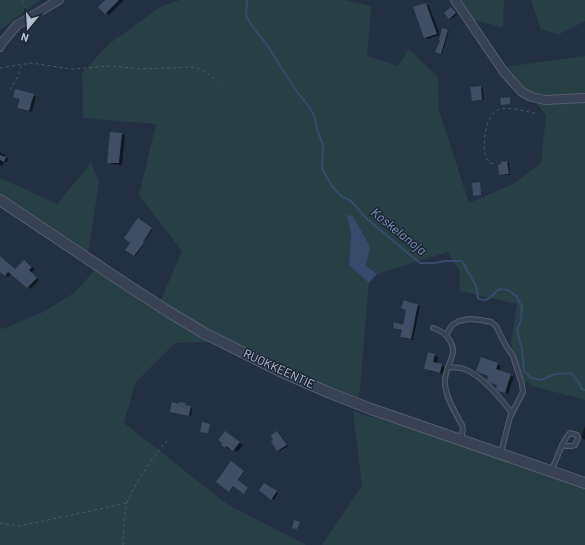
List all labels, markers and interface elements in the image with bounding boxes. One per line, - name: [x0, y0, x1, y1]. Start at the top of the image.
- north arrow: [8, 8, 48, 48]
- text: N: [19, 31, 30, 45]
- water label: Koskelanoja: [368, 204, 430, 258]
- street label: RUOKKEENTIE: [242, 345, 317, 391]

